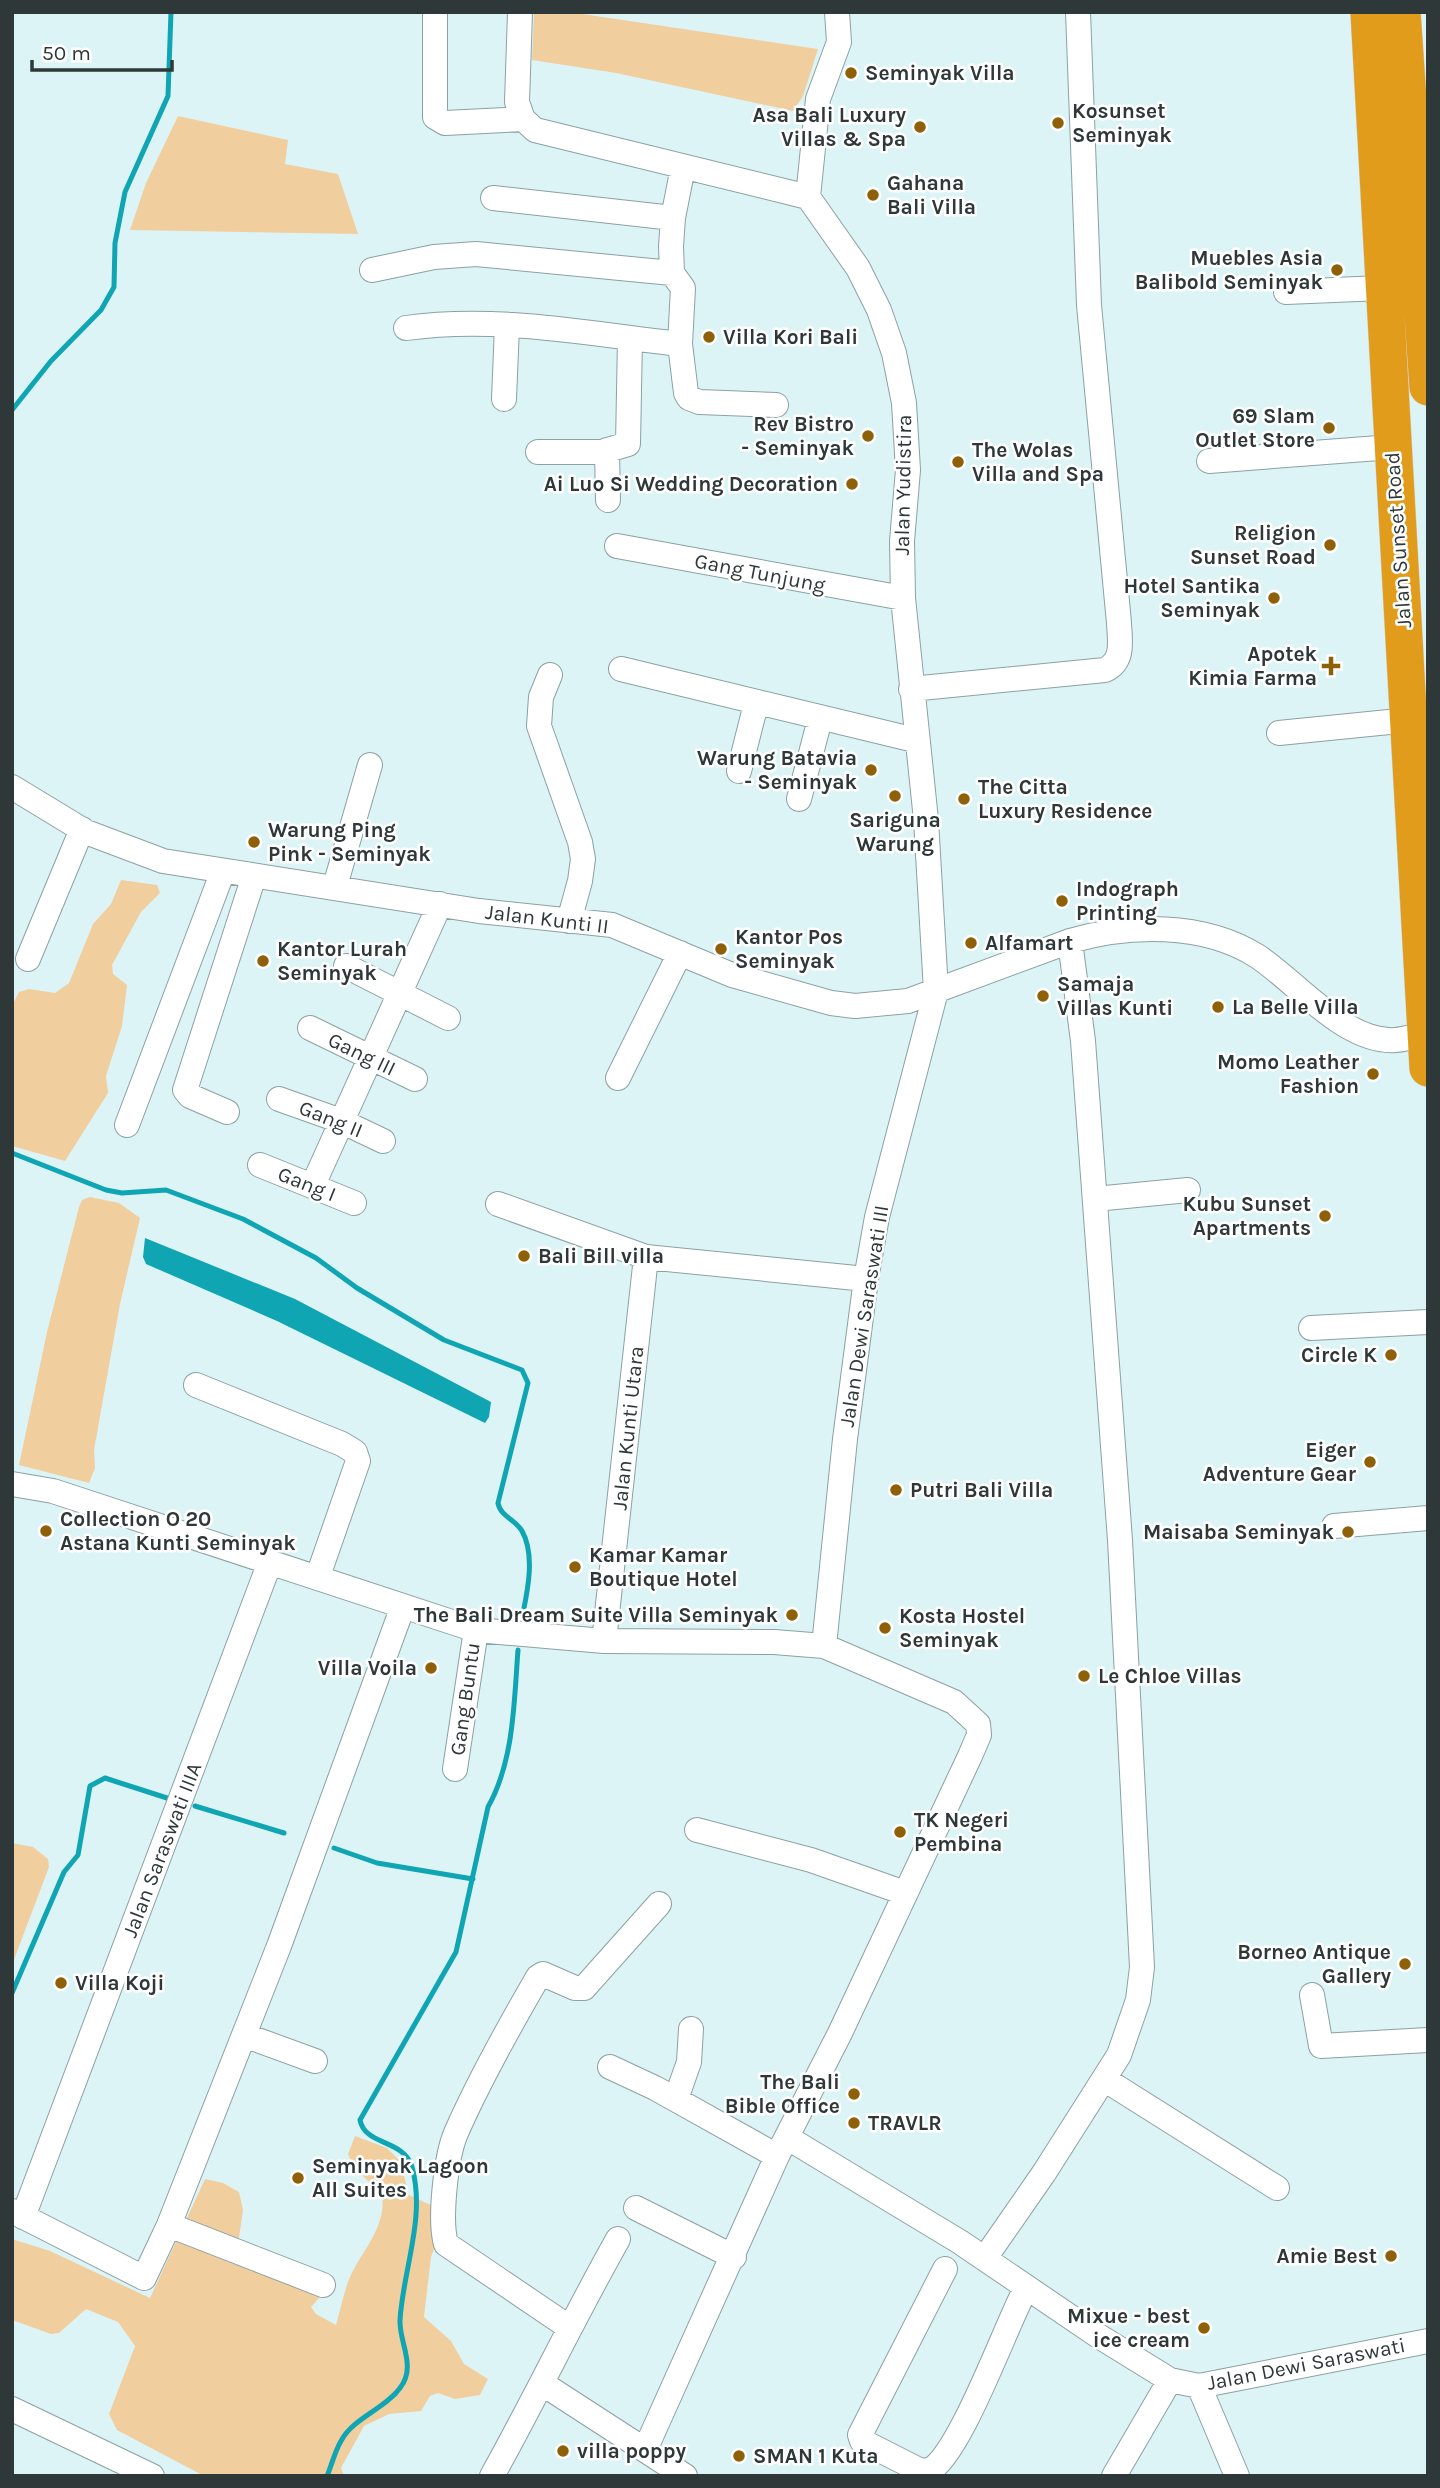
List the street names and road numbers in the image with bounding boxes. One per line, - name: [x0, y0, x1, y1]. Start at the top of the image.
- street label: Jalan Yudistira: [890, 414, 916, 556]
- street label: Jalan Sunset Road: [1380, 451, 1416, 629]
- street label: Gang Tunjung: [692, 549, 828, 597]
- street label: Jalan Kunti II: [484, 900, 610, 938]
- street label: Gang III: [324, 1027, 400, 1081]
- street label: Gang II: [296, 1095, 366, 1143]
- street label: Gang I: [274, 1162, 340, 1206]
- street label: Jalan Dewi Saraswati III: [835, 1203, 893, 1429]
- street label: Jalan Kunti Utara: [607, 1345, 649, 1511]
- street label: Gang Buntu: [445, 1641, 485, 1757]
- street label: Jalan Saraswati IIIA: [118, 1759, 206, 1941]
- street label: Jalan Dewi Saraswati: [1205, 2333, 1407, 2395]

